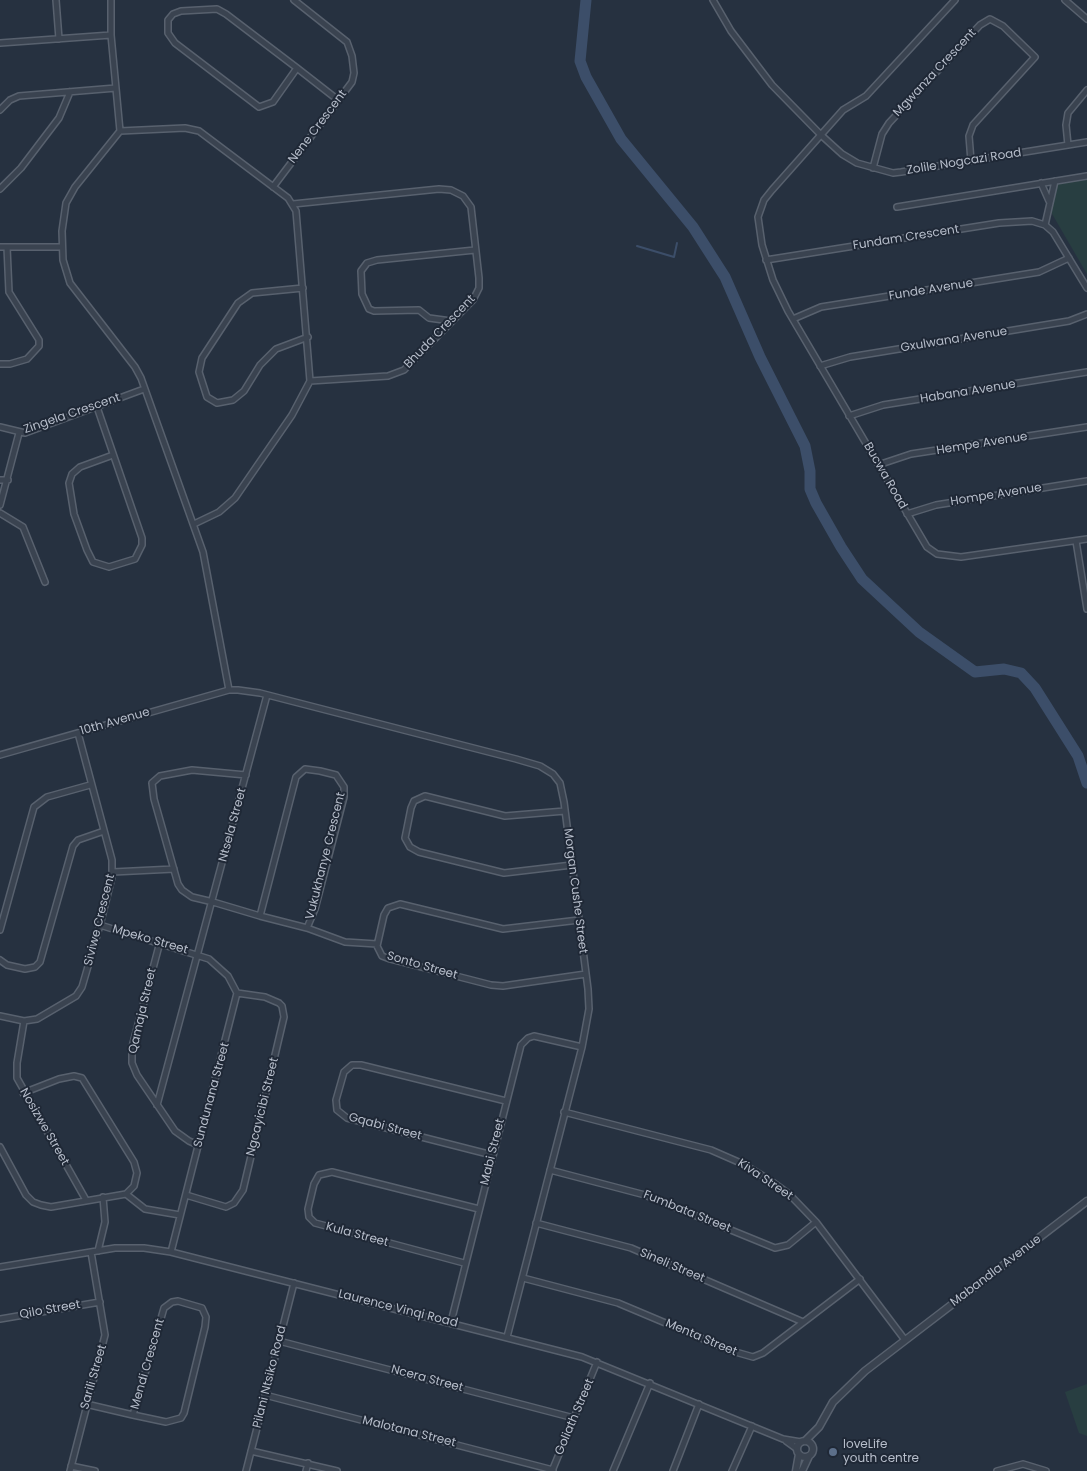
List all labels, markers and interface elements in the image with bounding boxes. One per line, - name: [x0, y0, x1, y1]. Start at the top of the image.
- street label: Mgwanza Crescent: [890, 26, 980, 120]
- street label: Nene Crescent: [286, 87, 350, 167]
- street label: Zolile Nogcazi Road: [906, 146, 1022, 178]
- street label: Fundam Crescent: [852, 222, 960, 254]
- street label: Funde Avenue: [888, 276, 974, 304]
- street label: Bhuda Crescent: [401, 292, 479, 372]
- street label: Gxulwana Avenue: [900, 324, 1008, 356]
- street label: Habana Avenue: [919, 377, 1017, 407]
- street label: Zingela Crescent: [22, 391, 122, 437]
- street label: Hempe Avenue: [935, 430, 1029, 458]
- street label: Bucwa Road: [860, 440, 910, 512]
- street label: Hompe Avenue: [949, 481, 1043, 509]
- street label: 10th Avenue: [79, 705, 151, 739]
- street label: Ntsela Street: [216, 786, 250, 864]
- street label: Vukukhanye Crescent: [303, 791, 349, 921]
- street label: Morgan Cushe Street: [560, 827, 590, 955]
- street label: Siviwe Crescent: [82, 872, 118, 968]
- street label: Mpeko Street: [110, 922, 190, 958]
- street label: Sonto Street: [385, 949, 459, 983]
- street label: Qamaja Street: [126, 967, 160, 1055]
- street label: Sundunana Street: [191, 1041, 233, 1149]
- street label: Ngcayicibi Street: [244, 1056, 282, 1158]
- street label: Nosizwe Street: [16, 1086, 72, 1168]
- street label: Gqabi Street: [347, 1110, 423, 1144]
- street label: Mabi Street: [478, 1117, 508, 1187]
- street label: Kiva Street: [735, 1156, 795, 1204]
- street label: Fumbata Street: [641, 1188, 733, 1236]
- street label: Kula Street: [324, 1220, 390, 1250]
- street label: Mabandla Avenue: [948, 1232, 1044, 1310]
- street label: Sineli Street: [637, 1246, 707, 1286]
- street label: Laurence Vinqi Road: [337, 1287, 459, 1331]
- street label: Qilo Street: [19, 1298, 81, 1322]
- street label: Menta Street: [663, 1316, 739, 1360]
- street label: Mendi Crescent: [128, 1317, 168, 1411]
- street label: Pilani Ntsiko Road: [250, 1324, 290, 1430]
- street label: Sarili Street: [78, 1343, 110, 1411]
- street label: Ncera Street: [389, 1362, 465, 1396]
- street label: Goliath Street: [552, 1377, 598, 1457]
- street label: Malotana Street: [361, 1413, 457, 1451]
- place label: loveLife youth centre: [843, 1438, 919, 1466]
- marker: loveLife youth centre: [827, 1446, 839, 1458]

